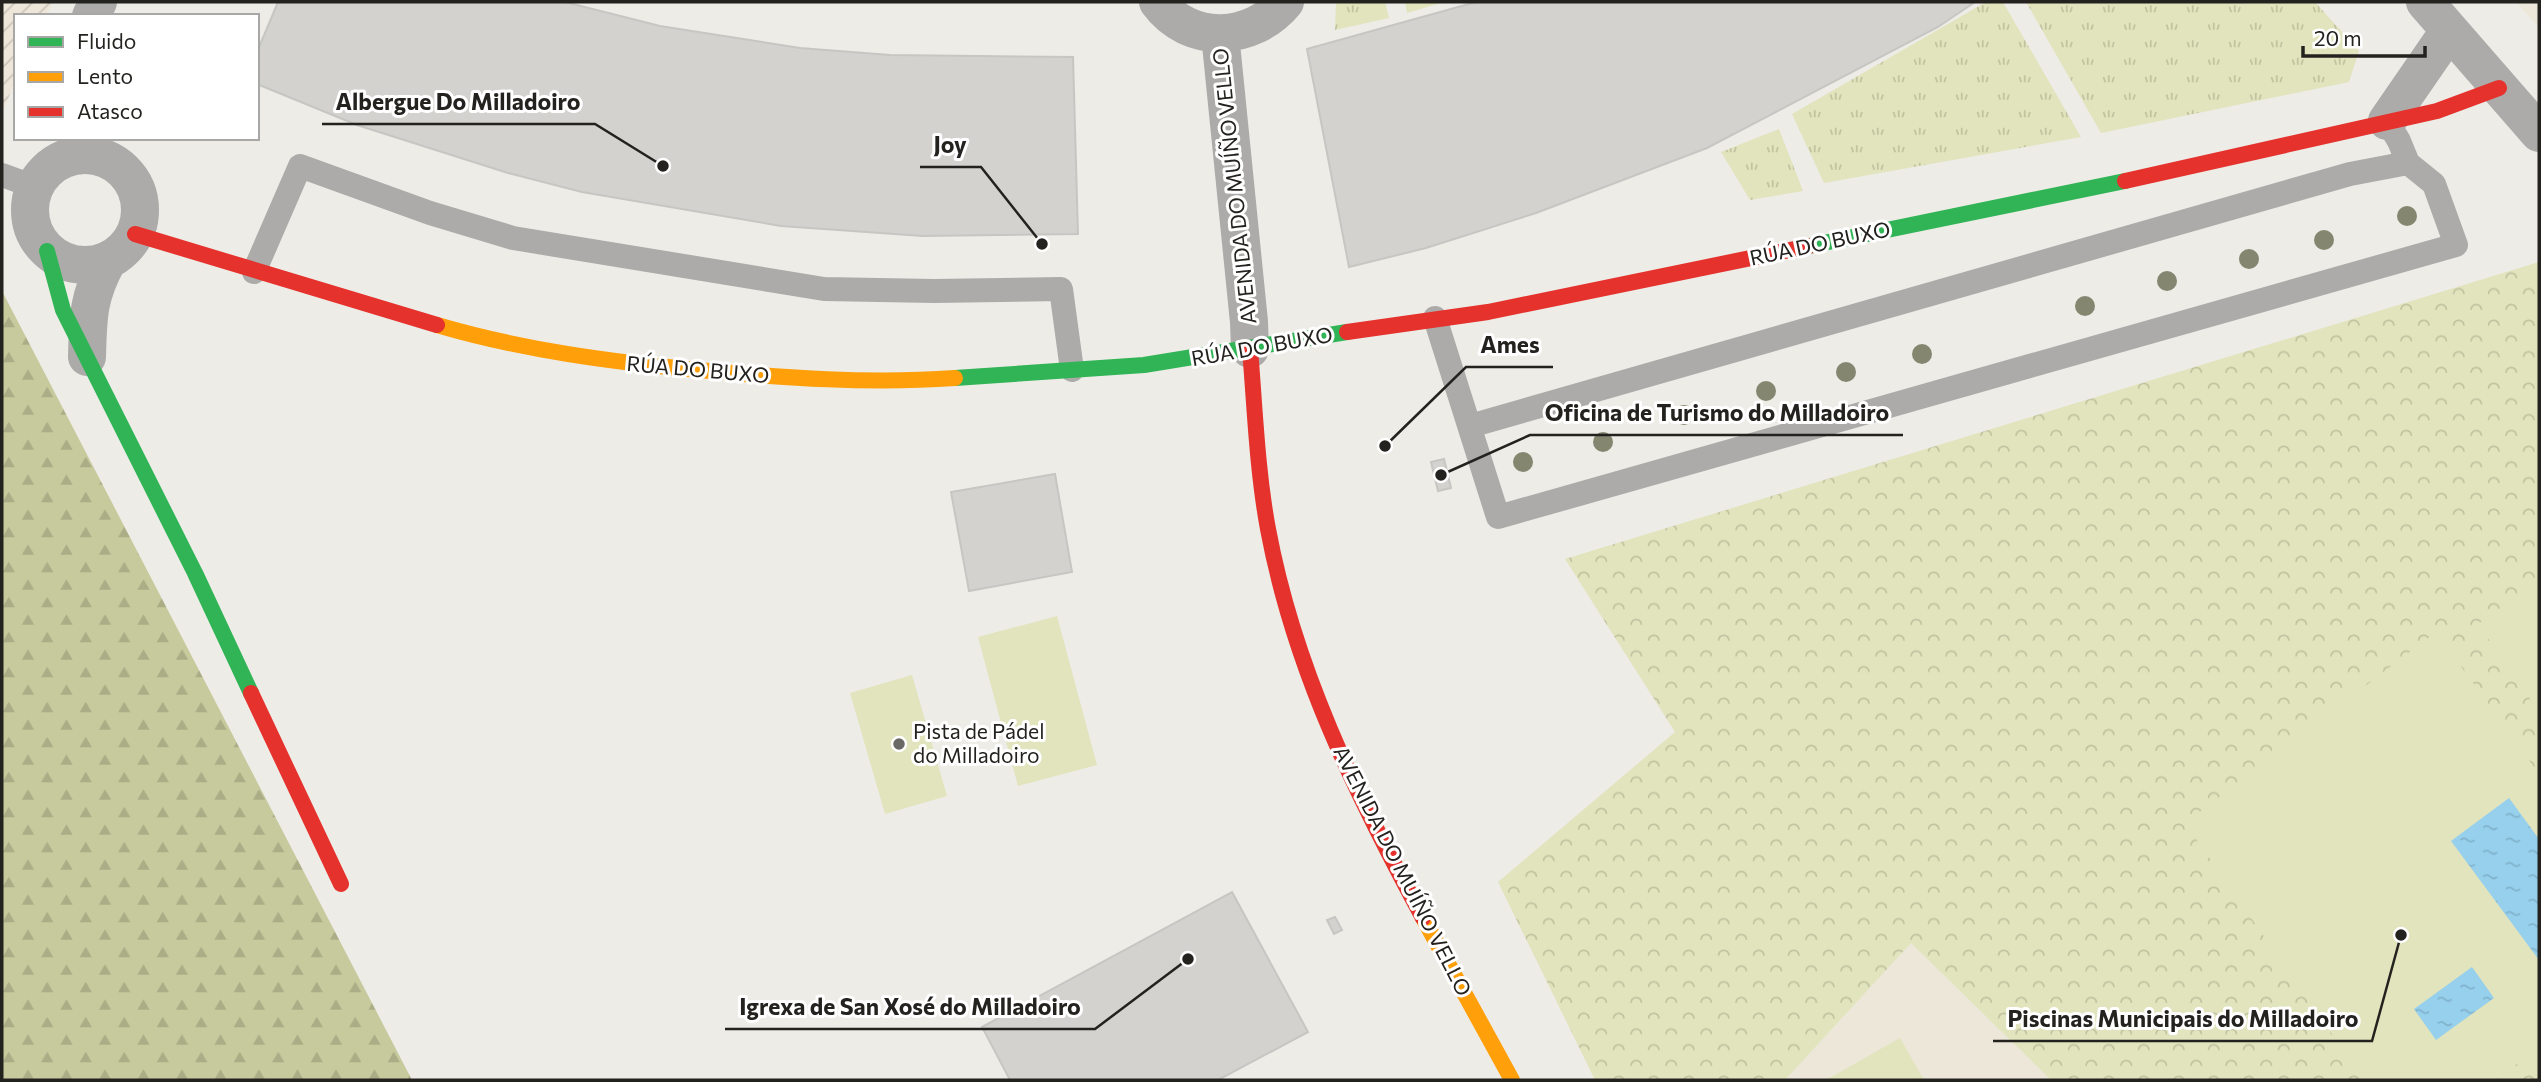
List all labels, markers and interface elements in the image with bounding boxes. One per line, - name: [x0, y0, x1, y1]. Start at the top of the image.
- legend: [14, 14, 259, 140]
- scale bar: [2303, 14, 2426, 58]
- text: 20 m: [2314, 25, 2362, 50]
- text: Fluido: [77, 28, 136, 53]
- street label: AVENIDA DO MUÍÑO VELLO: [1207, 47, 1260, 325]
- text: Lento: [77, 63, 133, 88]
- callout: Albergue Do Milladoiro: [322, 80, 595, 124]
- text: Albergue Do Milladoiro: [335, 87, 581, 115]
- text: Atasco: [77, 98, 143, 123]
- callout: Joy: [920, 123, 981, 167]
- text: Joy: [933, 130, 967, 158]
- street label: RÚA DO BUXO: [1747, 215, 1892, 270]
- street label: RÚA DO BUXO: [1189, 321, 1334, 370]
- callout: Ames: [1466, 323, 1553, 367]
- text: Ames: [1480, 330, 1540, 358]
- street label: RÚA DO BUXO: [626, 350, 771, 387]
- callout: Oficina de Turismo do Milladoiro: [1530, 391, 1903, 435]
- text: Oficina de Turismo do Milladoiro: [1545, 398, 1889, 426]
- place label: Pista de Pádel do Milladoiro: [913, 718, 1045, 767]
- marker: Pista de Pádel do Milladoiro: [891, 736, 907, 752]
- street label: AVENIDA DO MUÍÑO VELLO: [1329, 741, 1477, 1000]
- callout: Igrexa de San Xosé do Milladoiro: [725, 985, 1095, 1029]
- text: Igrexa de San Xosé do Milladoiro: [739, 992, 1081, 1020]
- callout: Piscinas Municipais do Milladoiro: [1993, 997, 2372, 1041]
- text: Piscinas Municipais do Milladoiro: [2007, 1004, 2359, 1032]

